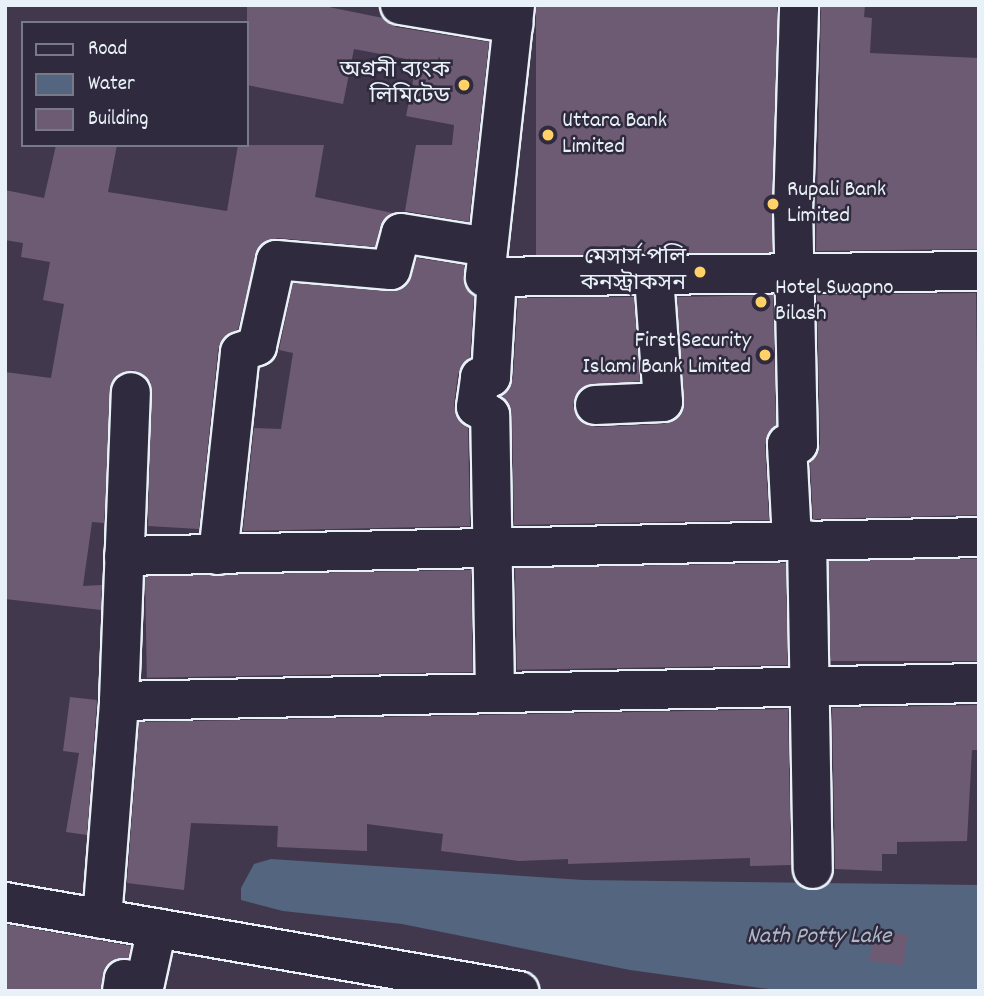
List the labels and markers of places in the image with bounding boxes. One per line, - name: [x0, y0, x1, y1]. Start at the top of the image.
- place label: অগ্রনী ব্যংক লিমিটেড: [340, 58, 450, 112]
- marker: অগ্রনী ব্যংক লিমিটেড: [456, 77, 472, 93]
- place label: Uttara Bank Limited: [562, 108, 667, 162]
- marker: Uttara Bank Limited: [540, 127, 556, 143]
- place label: Rupali Bank Limited: [787, 177, 886, 231]
- marker: Rupali Bank Limited: [765, 196, 781, 212]
- place label: মেসার্স পলি কনস্ট্রাকসন: [580, 245, 686, 299]
- marker: মেসার্স পলি কনস্ট্রাকসন: [692, 264, 708, 280]
- place label: Hotel Swapno Bilash: [775, 275, 894, 329]
- marker: Hotel Swapno Bilash: [753, 294, 769, 310]
- place label: First Security Islami Bank Limited: [583, 328, 751, 382]
- marker: First Security Islami Bank Limited: [757, 347, 773, 363]

